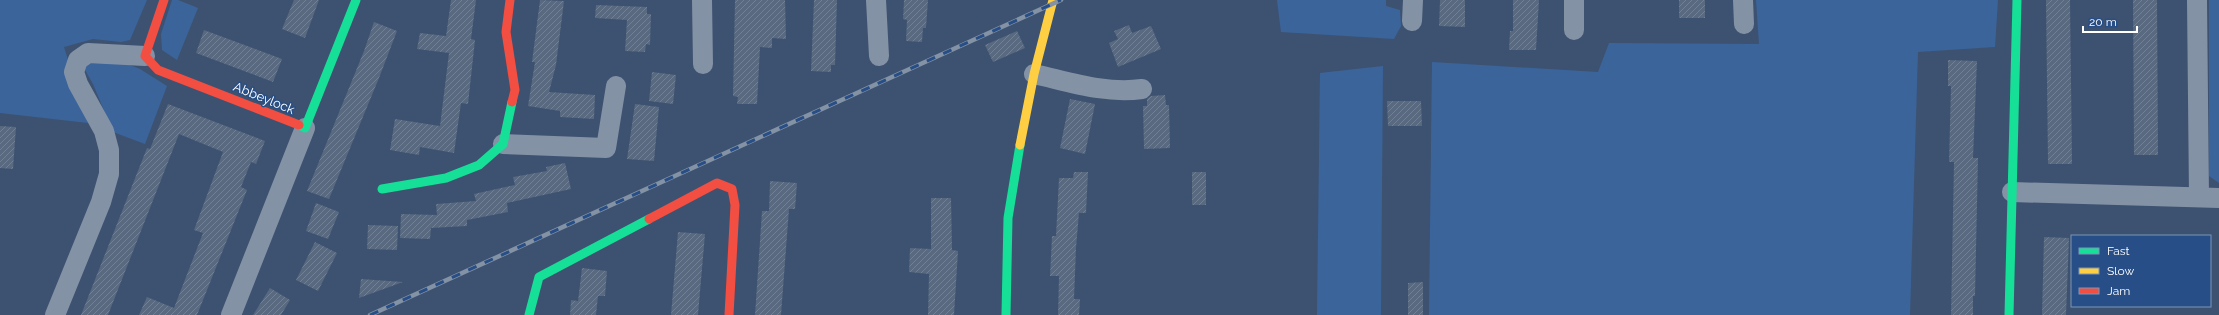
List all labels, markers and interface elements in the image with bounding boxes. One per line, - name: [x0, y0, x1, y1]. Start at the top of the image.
- scale bar: [2083, 8, 2137, 34]
- text: 20 m: [2089, 15, 2117, 29]
- street label: Abbeylock: [231, 79, 297, 117]
- legend: [2071, 235, 2211, 307]
- text: Fast: [2107, 244, 2130, 258]
- text: Slow: [2107, 264, 2134, 278]
- text: Jam: [2107, 284, 2130, 298]

